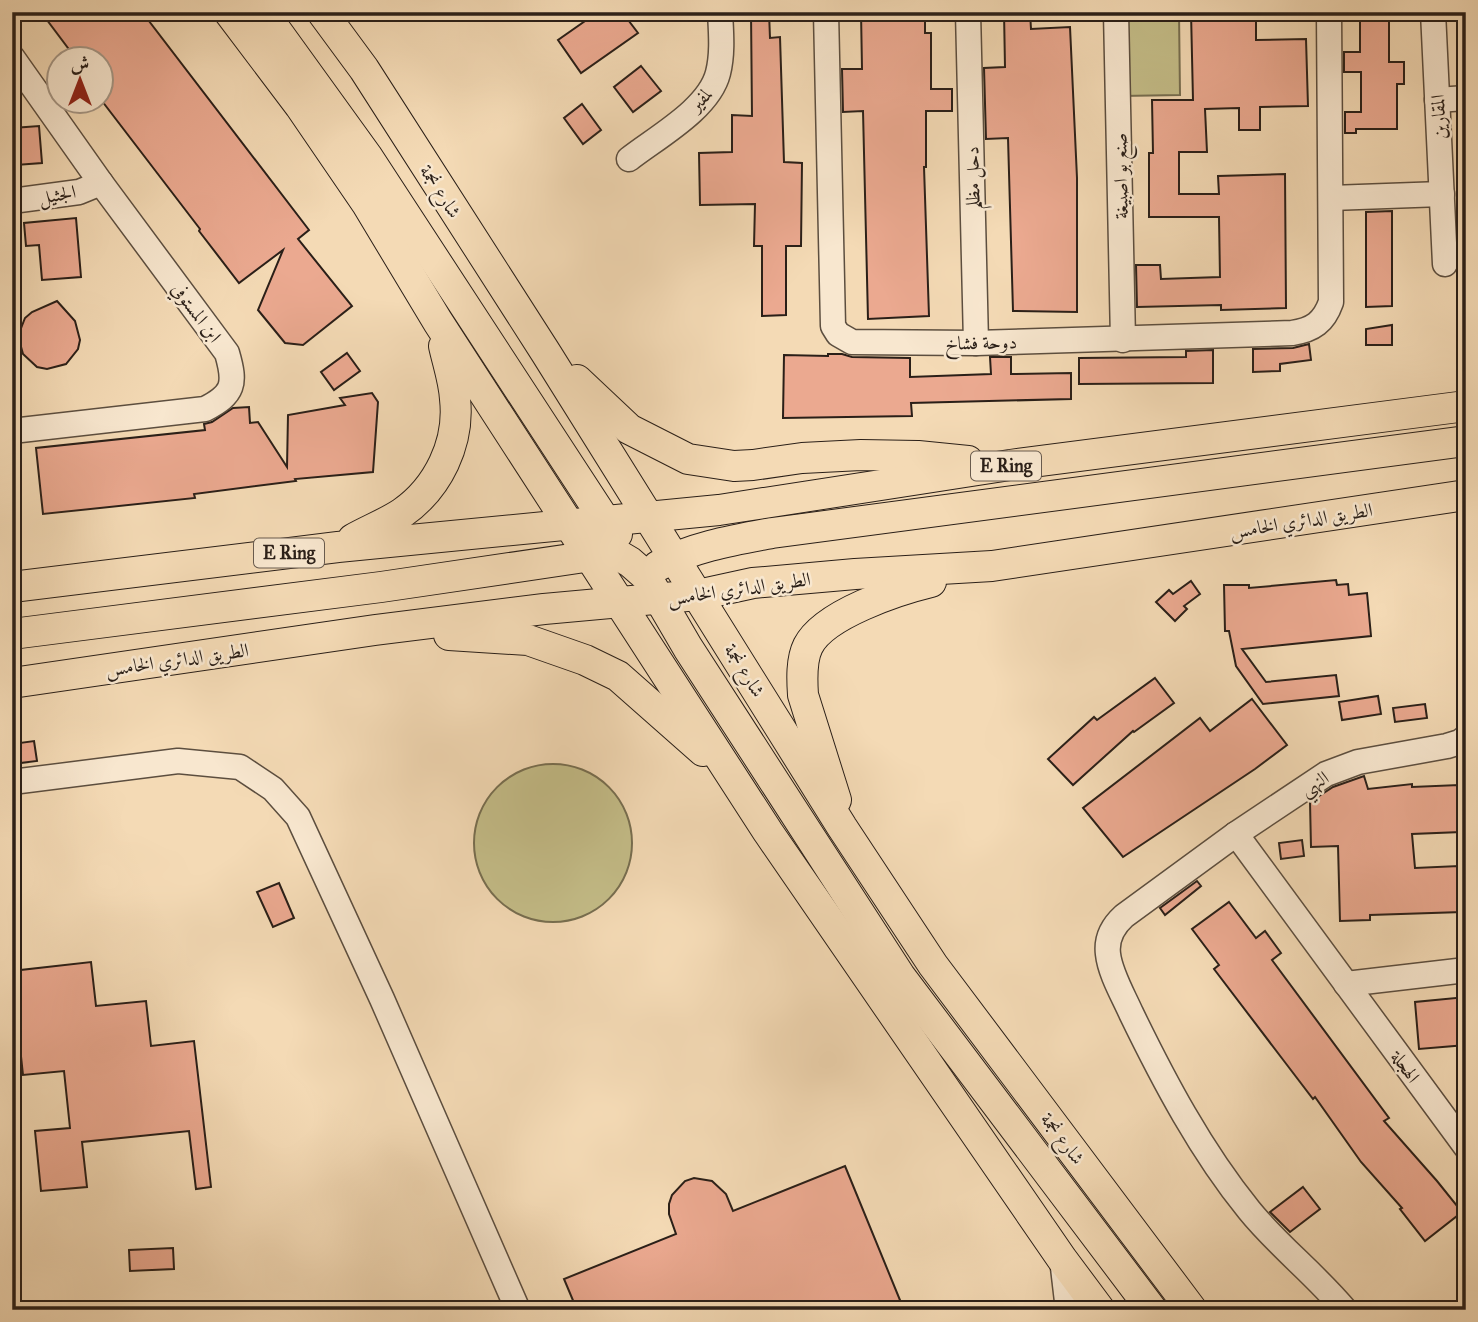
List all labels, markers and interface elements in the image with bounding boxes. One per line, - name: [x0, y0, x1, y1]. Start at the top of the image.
- north arrow: [46, 46, 116, 116]
- text: ش: [71, 52, 89, 75]
- street label: لمفير: [682, 83, 717, 118]
- street label: المقارين: [1426, 94, 1451, 140]
- street label: صنع بو اصبيغة: [1108, 132, 1139, 219]
- street label: دحل مظلم: [960, 146, 993, 210]
- street label: شارع نجمة: [411, 160, 466, 224]
- street label: الجثيل: [37, 180, 78, 211]
- street label: ابن المستوفي: [164, 278, 226, 349]
- street label: دوحة فشاخ: [945, 330, 1017, 361]
- road number: E Ring: [971, 452, 1041, 480]
- street label: الطريق الدائري الخامس: [1228, 498, 1375, 547]
- road number: E Ring: [254, 538, 324, 568]
- street label: الطريق الدائري الخامس: [666, 567, 813, 614]
- street label: الطريق الدائري الخامس: [104, 638, 251, 685]
- street label: شارع نجمة: [716, 639, 770, 704]
- street label: النهي: [1296, 766, 1337, 807]
- street label: الهجلة: [1386, 1045, 1425, 1087]
- street label: شارع نجمة: [1032, 1108, 1090, 1171]

